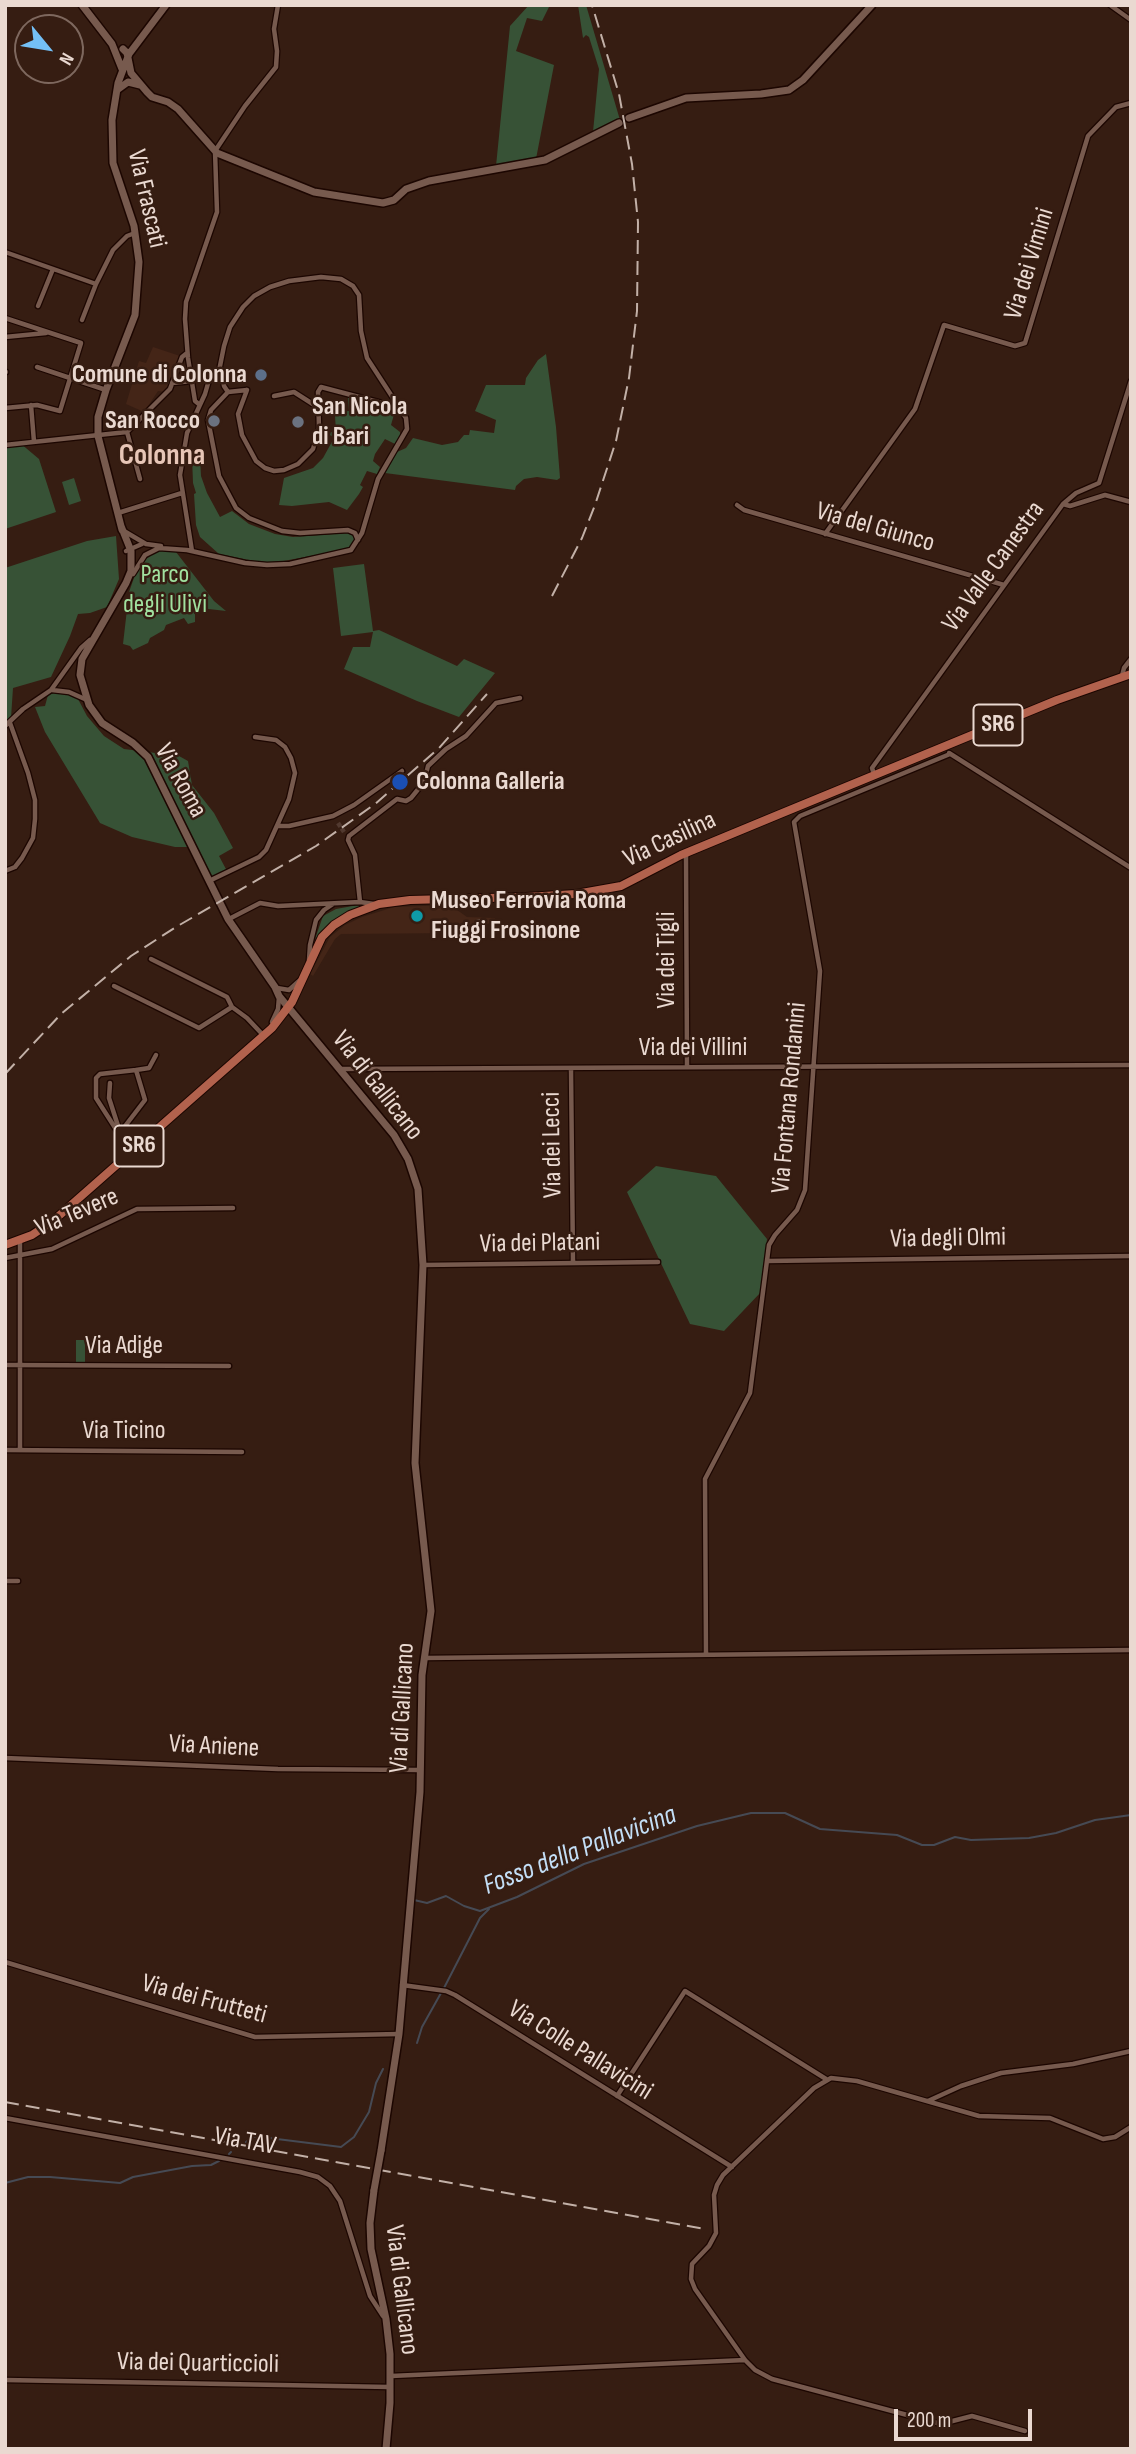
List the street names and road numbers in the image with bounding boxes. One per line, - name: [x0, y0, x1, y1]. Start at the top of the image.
- street label: Via Frascati: [120, 147, 172, 251]
- street label: Via dei Vimini: [998, 204, 1062, 324]
- street label: Via del Giunco: [812, 496, 938, 560]
- street label: Via Valle Canestra: [936, 496, 1052, 638]
- road number: SR6: [974, 704, 1023, 746]
- street label: Via Roma: [147, 739, 213, 823]
- street label: Via Casilina: [619, 805, 721, 875]
- street label: Via dei Tigli: [651, 912, 683, 1008]
- street label: Via Fontana Rondanini: [766, 1001, 814, 1195]
- street label: Via di Gallicano: [325, 1025, 429, 1147]
- street label: Via dei Villini: [639, 1032, 747, 1064]
- street label: Via dei Lecci: [536, 1092, 570, 1198]
- road number: SR6: [114, 1126, 164, 1166]
- street label: Via Tevere: [31, 1182, 123, 1244]
- street label: Via degli Olmi: [890, 1222, 1006, 1256]
- street label: Via dei Platani: [479, 1227, 601, 1261]
- street label: Via Adige: [85, 1330, 163, 1362]
- street label: Via Ticino: [82, 1415, 166, 1447]
- street label: Via di Gallicano: [384, 1642, 422, 1774]
- street label: Via Aniene: [168, 1729, 260, 1765]
- street label: Via dei Frutteti: [138, 1968, 270, 2032]
- street label: Via Colle Pallavicini: [502, 1994, 658, 2108]
- street label: Via TAV: [212, 2121, 278, 2163]
- street label: Via di Gallicano: [378, 2223, 424, 2357]
- street label: Via dei Quarticcioli: [117, 2347, 279, 2381]

